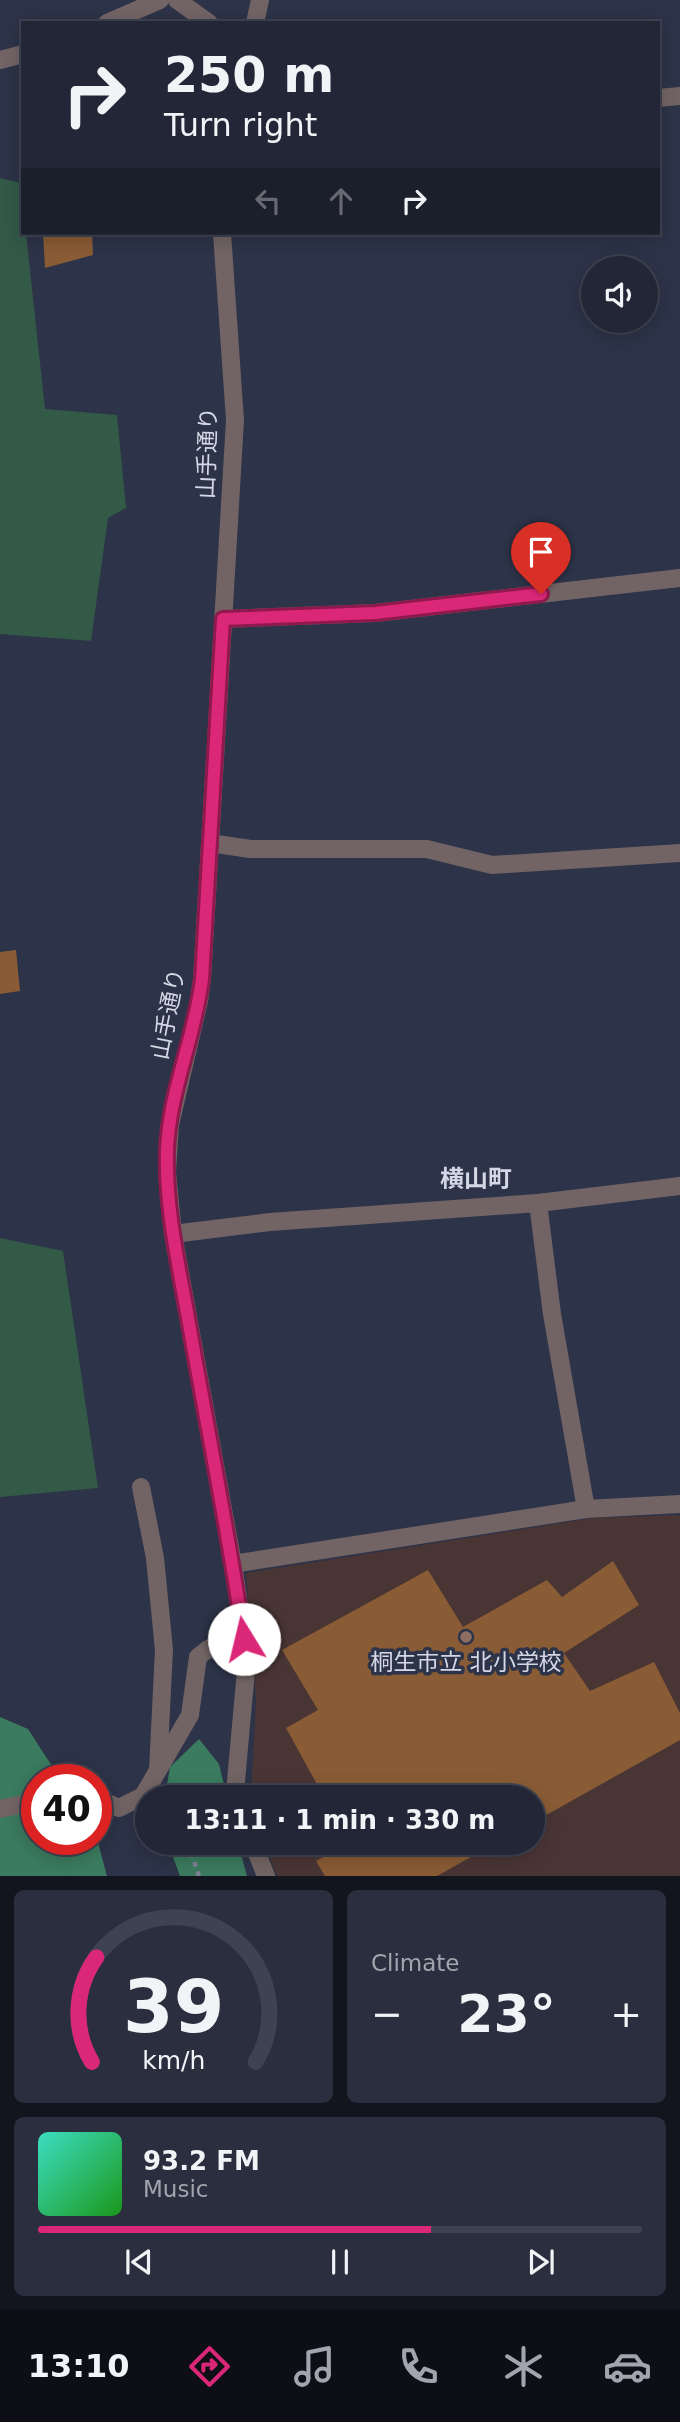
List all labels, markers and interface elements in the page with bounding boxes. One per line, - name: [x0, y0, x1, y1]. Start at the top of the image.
- text: 250 m: [164, 47, 334, 104]
- icon: right: [49, 49, 140, 140]
- text: Turn right: [164, 106, 317, 144]
- icon: left: [249, 182, 287, 220]
- icon: ahead: [322, 182, 360, 220]
- icon: right: [395, 182, 433, 220]
- map controls: [581, 256, 658, 333]
- button: sound: [581, 256, 658, 333]
- street label: 山手通り: [192, 407, 222, 499]
- pin: [511, 522, 571, 594]
- icon: arrive: [522, 533, 560, 571]
- street label: 山手通り: [146, 966, 190, 1062]
- district label: 横山町: [440, 1165, 512, 1193]
- position arrow: [207, 1602, 281, 1676]
- marker: 桐生市立 北小学校: [458, 1629, 474, 1645]
- place label: 桐生市立 北小学校: [370, 1649, 562, 1675]
- speed limit sign: 40: [21, 1764, 112, 1855]
- text: 13:11 · 1 min · 330 m: [185, 1805, 495, 1835]
- text: Climate: [371, 1950, 460, 1976]
- text: 39: [123, 1965, 224, 2050]
- text: 23°: [457, 1984, 556, 2044]
- text: −: [371, 1992, 403, 2036]
- text: +: [610, 1992, 642, 2036]
- text: km/h: [142, 2046, 205, 2075]
- text: 93.2 FM: [143, 2146, 260, 2176]
- text: Music: [143, 2176, 208, 2202]
- icon: previous: [120, 2243, 158, 2281]
- icon: pause: [321, 2243, 359, 2281]
- icon: next: [522, 2243, 560, 2281]
- icon: directions: [185, 2342, 234, 2391]
- icon: music: [290, 2342, 339, 2391]
- icon: phone: [394, 2342, 443, 2391]
- icon: climate: [499, 2342, 548, 2391]
- icon: car: [603, 2342, 652, 2391]
- text: 13:10: [28, 2347, 130, 2385]

